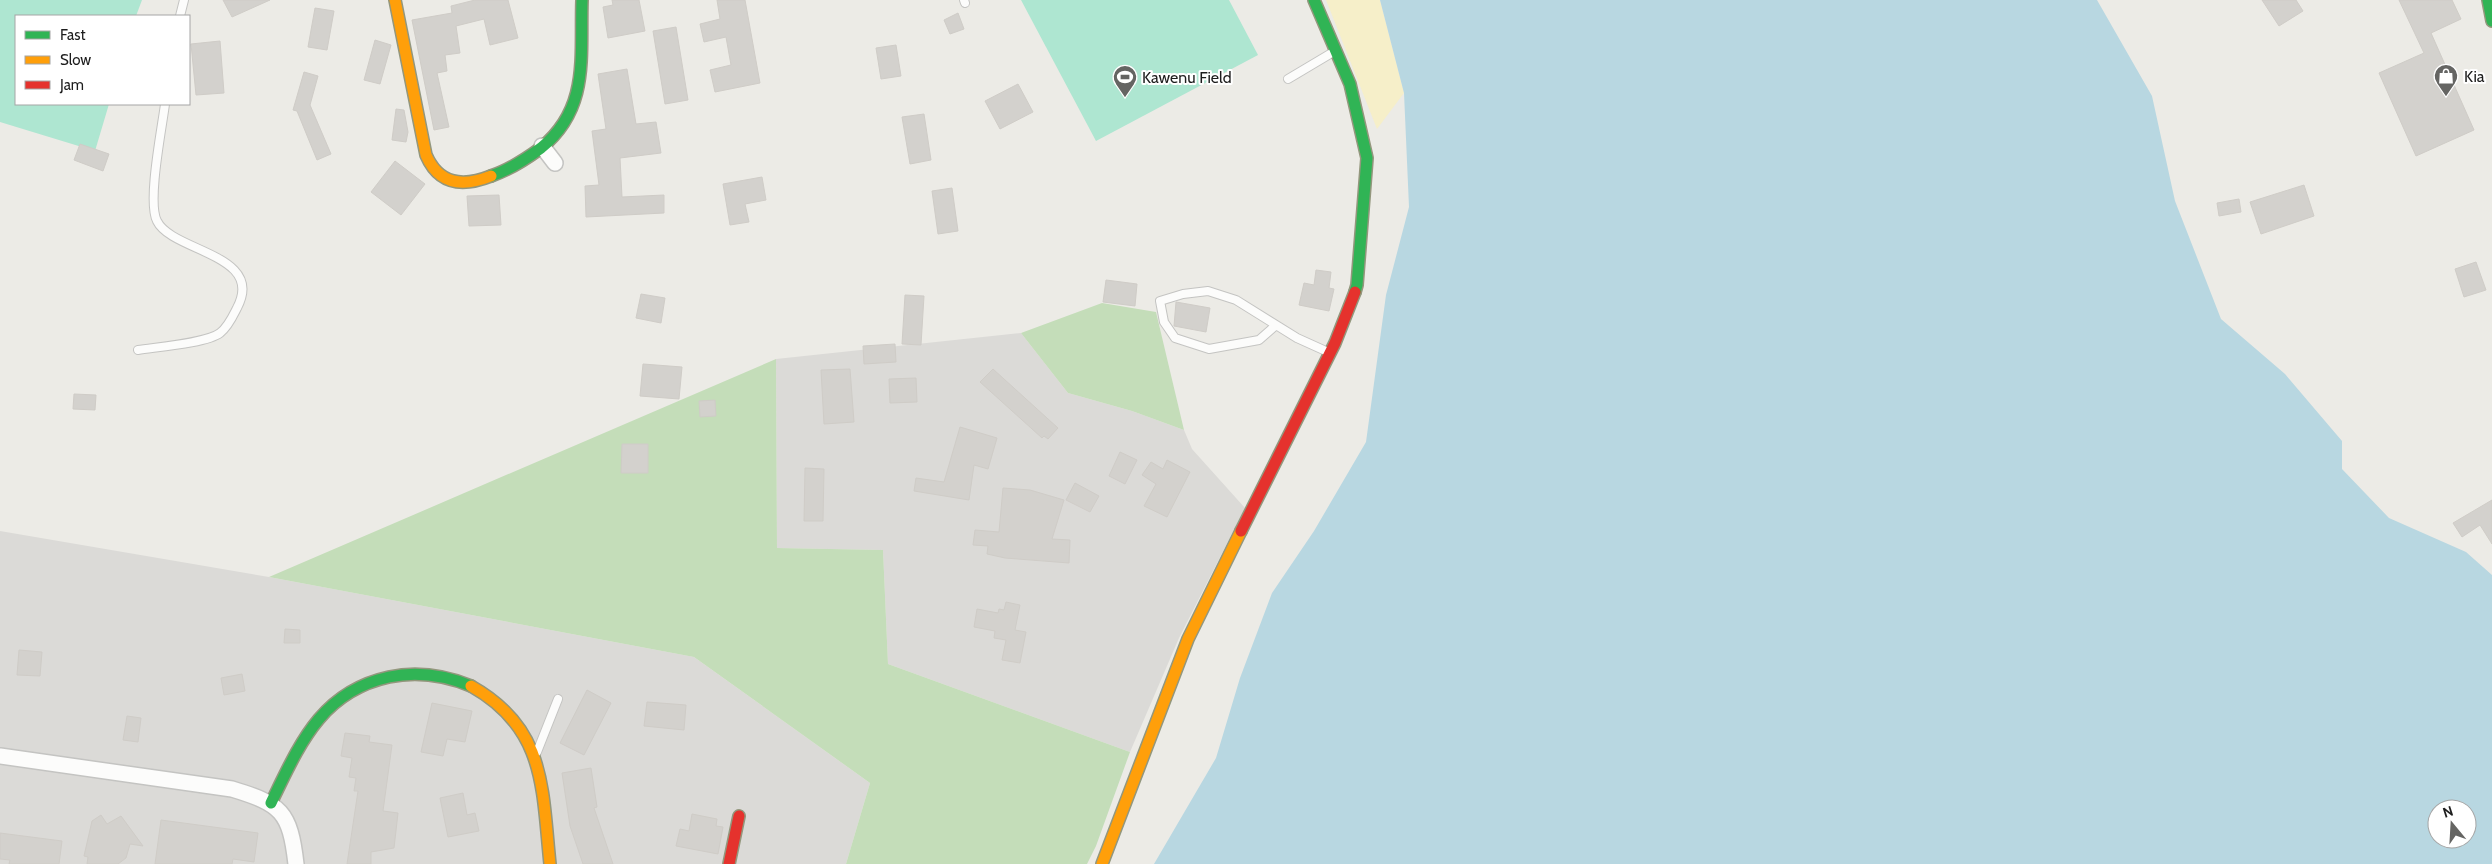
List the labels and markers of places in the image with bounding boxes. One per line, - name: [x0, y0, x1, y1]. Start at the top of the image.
- shop icon: Kia: [2433, 63, 2459, 97]
- sports icon: Kawenu Field: [1112, 64, 1138, 98]
- place label: Kia: [2464, 67, 2485, 86]
- place label: Kawenu Field: [1142, 68, 1232, 87]

